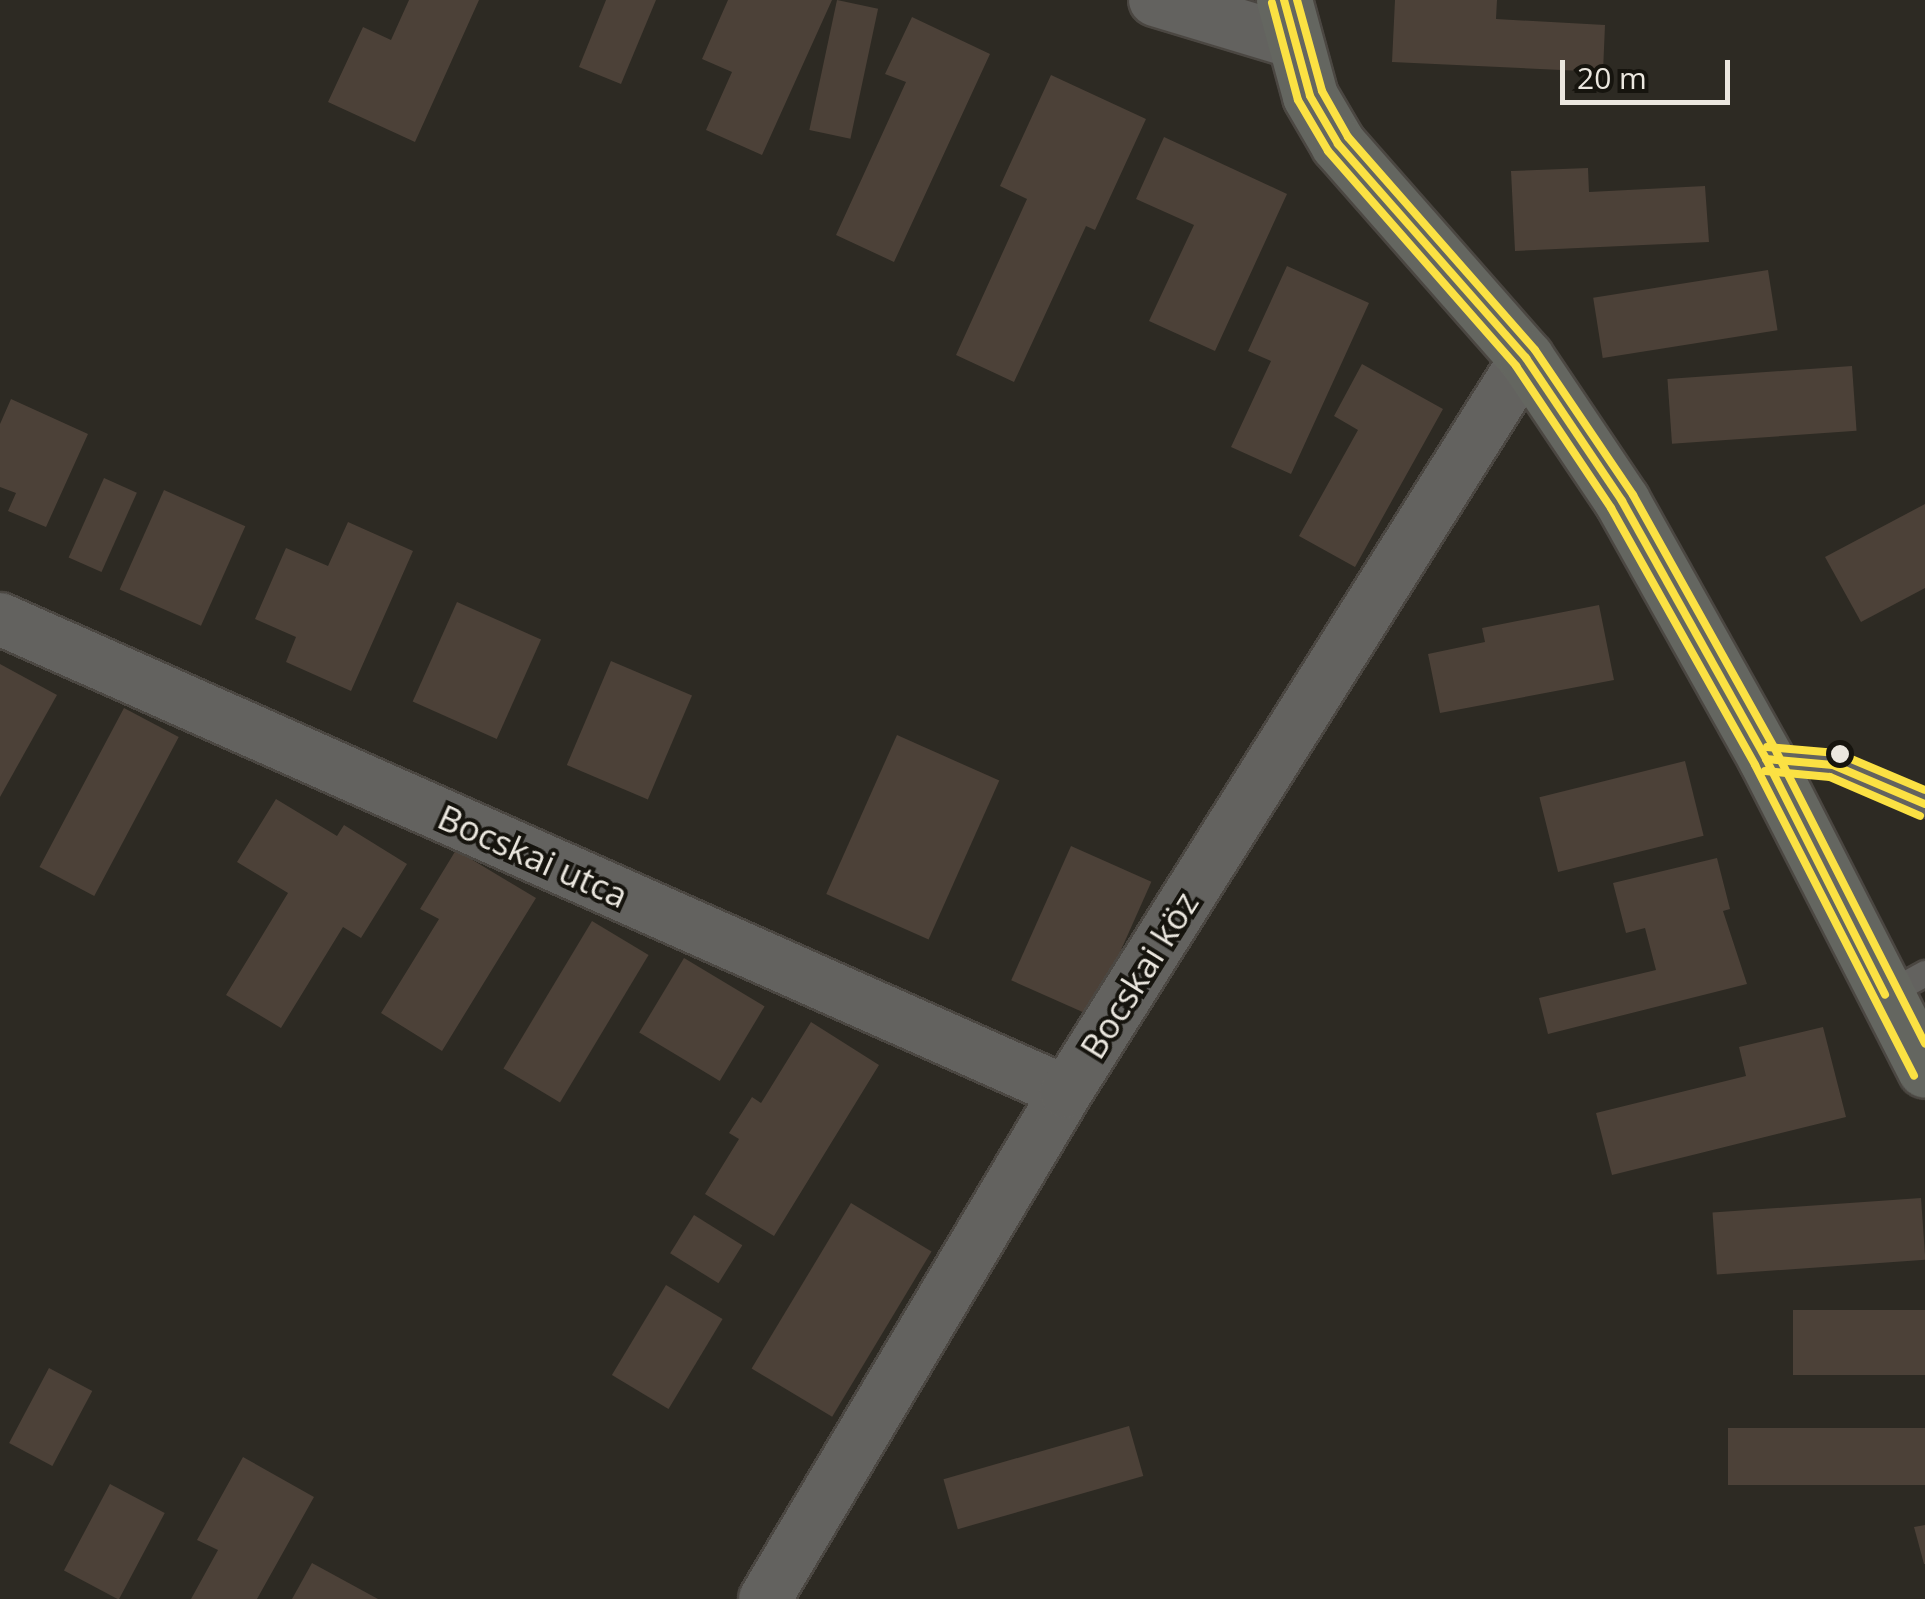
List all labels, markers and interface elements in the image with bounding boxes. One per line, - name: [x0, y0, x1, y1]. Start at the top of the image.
- scale bar: [1565, 40, 1735, 102]
- text: 20 m: [1577, 57, 1647, 98]
- unlabelled marker: [1830, 744, 1850, 764]
- street label: Bocskai utca: [432, 796, 634, 916]
- street label: Bocskai köz: [1071, 884, 1207, 1066]

